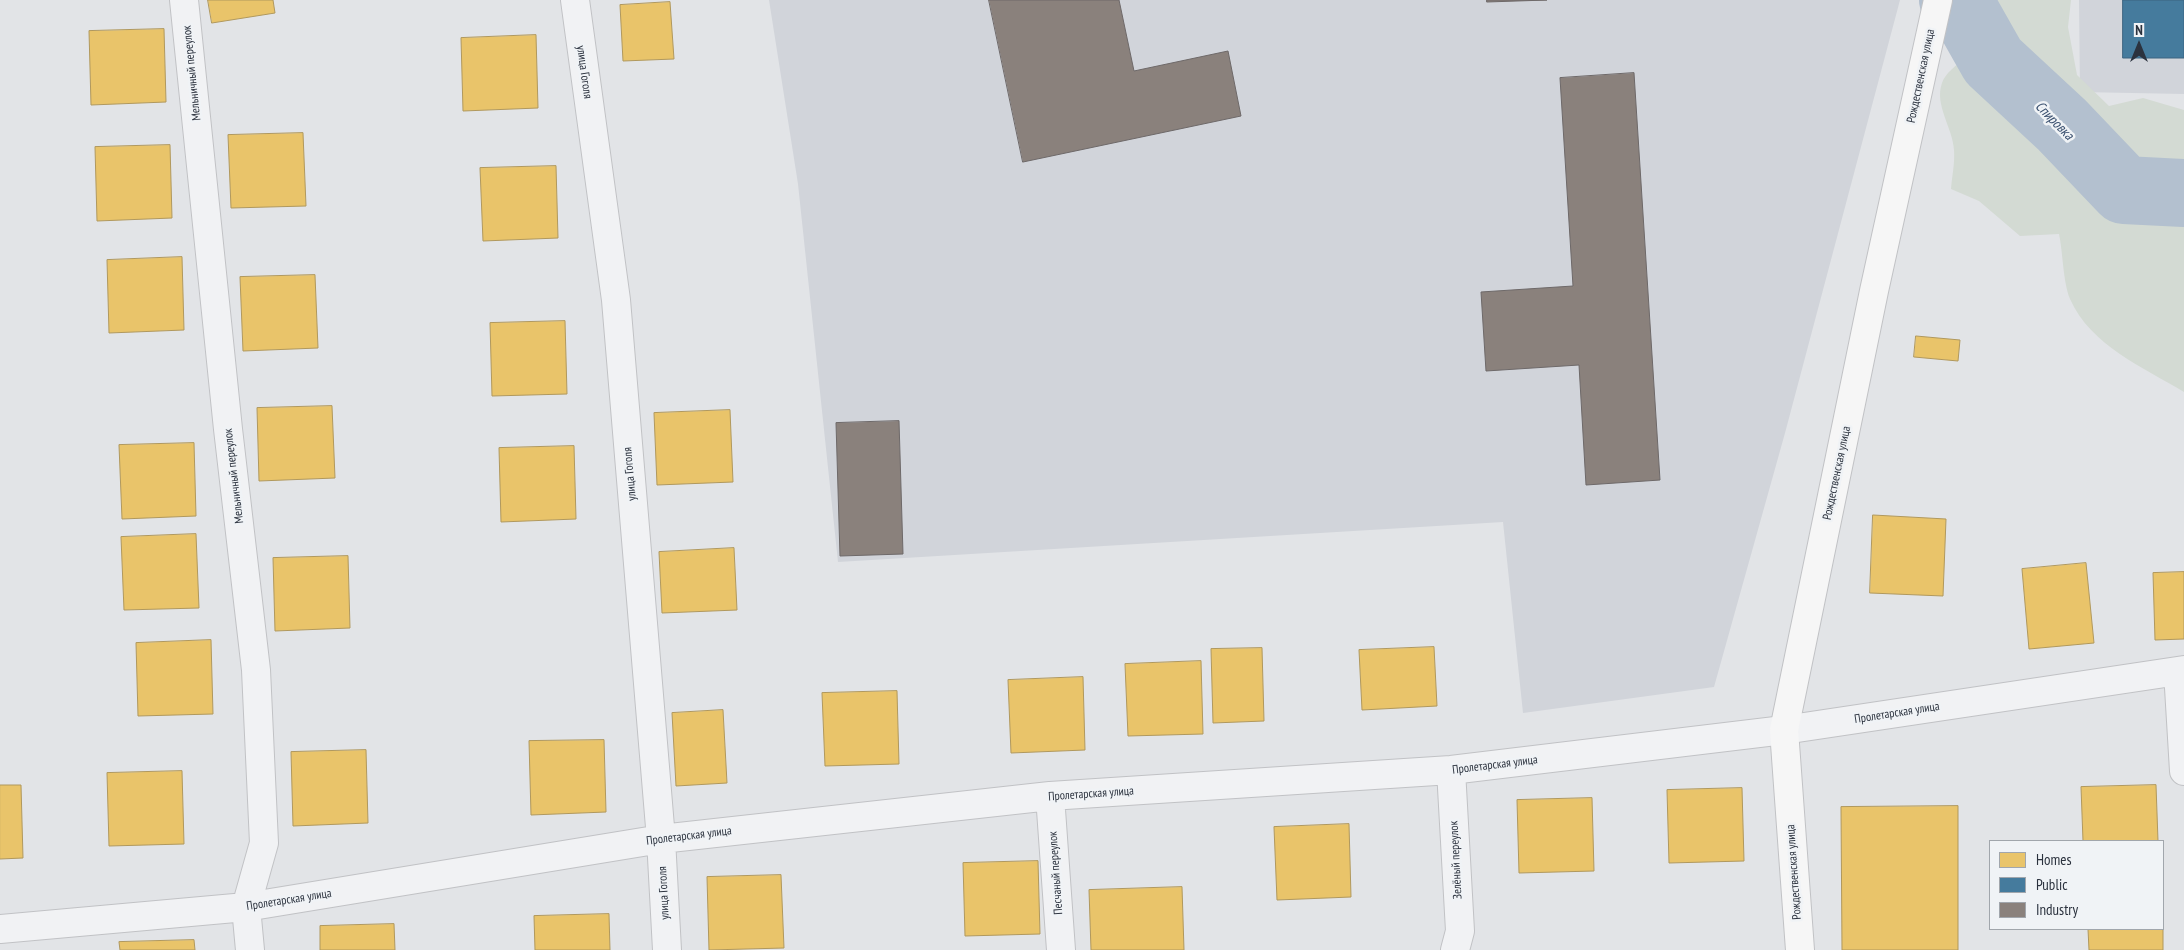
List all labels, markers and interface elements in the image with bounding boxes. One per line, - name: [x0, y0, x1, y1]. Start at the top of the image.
- north arrow: [2114, 20, 2164, 70]
- text: N: [2135, 21, 2143, 39]
- street label: Мельничный переулок: [180, 25, 204, 121]
- street label: Рождественская улица: [1904, 28, 1938, 124]
- street label: улица Гоголя: [573, 44, 595, 100]
- water label: Спировка: [2031, 98, 2077, 144]
- street label: Рождественская улица: [1820, 425, 1854, 521]
- street label: Мельничный переулок: [221, 428, 247, 524]
- street label: улица Гоголя: [620, 447, 640, 501]
- street label: Пролетарская улица: [1853, 699, 1941, 727]
- street label: Пролетарская улица: [1451, 753, 1539, 777]
- street label: Пролетарская улица: [1048, 784, 1134, 804]
- street label: Зелёный переулок: [1447, 820, 1465, 900]
- street label: Пролетарская улица: [645, 824, 733, 848]
- street label: Рождественская улица: [1783, 824, 1805, 920]
- street label: Песчаный переулок: [1046, 831, 1066, 915]
- legend: [1989, 840, 2164, 930]
- text: Homes: [2036, 850, 2072, 869]
- street label: улица Гоголя: [655, 866, 673, 920]
- text: Public: [2036, 875, 2067, 894]
- street label: Пролетарская улица: [245, 886, 333, 914]
- text: Industry: [2036, 900, 2078, 919]

